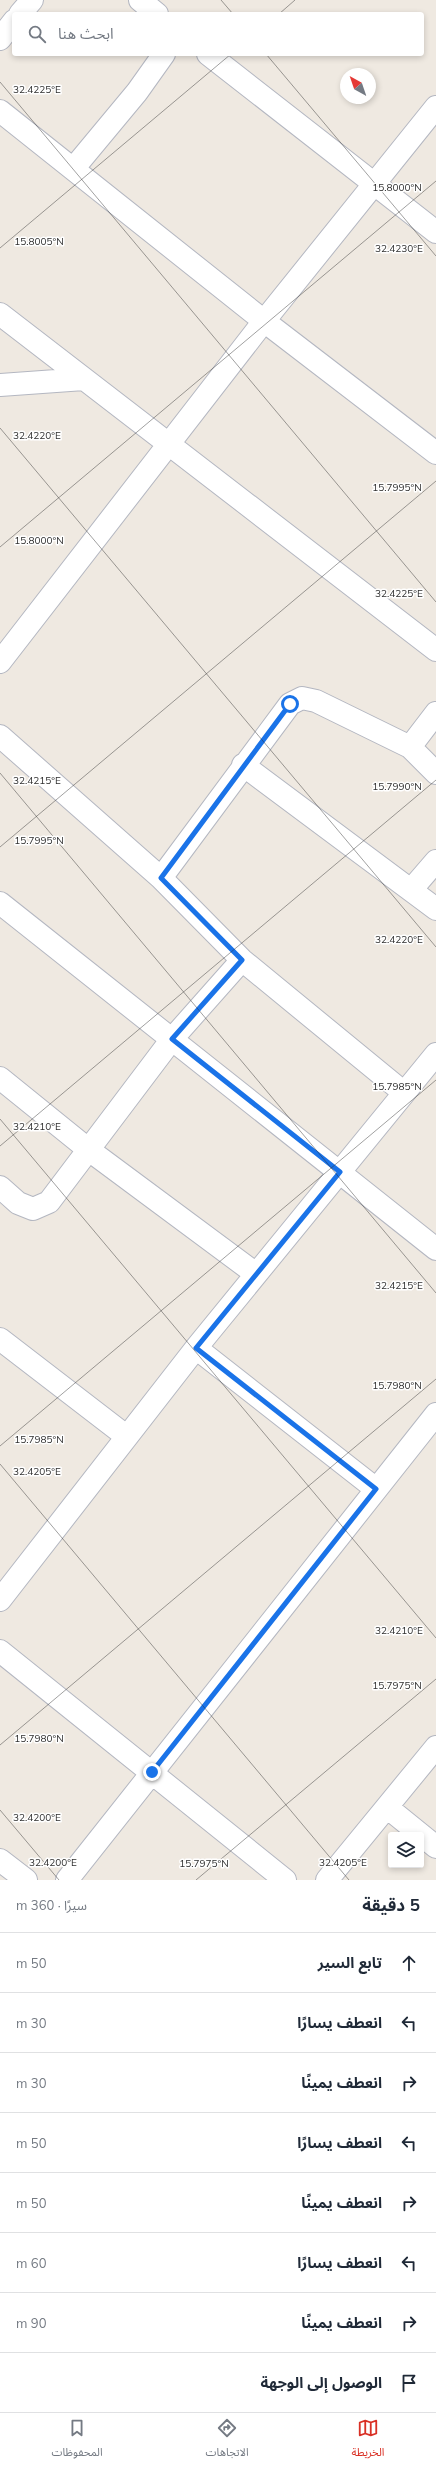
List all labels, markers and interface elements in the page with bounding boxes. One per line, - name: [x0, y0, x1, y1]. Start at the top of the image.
- search box: [12, 12, 424, 56]
- icon: search: [26, 23, 48, 45]
- text: ابحث هنا: [58, 24, 114, 43]
- north arrow: [340, 68, 376, 104]
- text: 32.4225°E: [13, 83, 61, 96]
- text: 15.8000°N: [372, 181, 422, 194]
- text: 15.8005°N: [14, 235, 64, 248]
- text: 32.4230°E: [375, 242, 423, 255]
- text: 32.4220°E: [13, 429, 61, 442]
- text: 15.7995°N: [372, 481, 422, 494]
- text: 15.8000°N: [14, 534, 64, 547]
- text: 32.4225°E: [375, 587, 423, 600]
- route start: [281, 695, 299, 713]
- text: 32.4215°E: [13, 774, 61, 787]
- text: 15.7990°N: [372, 780, 422, 793]
- text: 15.7995°N: [14, 834, 64, 847]
- text: 32.4220°E: [375, 933, 423, 946]
- text: 15.7985°N: [372, 1080, 422, 1093]
- text: 32.4210°E: [13, 1120, 61, 1133]
- text: 32.4215°E: [375, 1279, 423, 1292]
- text: 15.7980°N: [372, 1379, 422, 1392]
- text: 15.7985°N: [14, 1433, 64, 1446]
- text: 32.4205°E: [13, 1465, 61, 1478]
- text: 32.4210°E: [375, 1624, 423, 1637]
- text: 15.7975°N: [372, 1679, 422, 1692]
- text: 15.7980°N: [14, 1732, 64, 1745]
- route end: [143, 1763, 161, 1781]
- text: 32.4200°E: [13, 1811, 61, 1824]
- map controls: [388, 1832, 424, 1868]
- button: layers: [388, 1832, 424, 1868]
- text: 32.4200°E: [29, 1856, 77, 1869]
- text: 32.4205°E: [319, 1856, 367, 1869]
- text: 15.7975°N: [179, 1857, 229, 1870]
- text: 5 دقيقة: [362, 1894, 420, 1915]
- text: سيرًا · 360 m: [16, 1897, 87, 1913]
- icon: ahead: [398, 1952, 420, 1974]
- text: تابع السير: [318, 1953, 382, 1972]
- text: 50 m: [16, 1955, 46, 1971]
- icon: left: [398, 2012, 420, 2034]
- text: انعطف يسارًا: [297, 2013, 382, 2032]
- text: 30 m: [16, 2015, 46, 2031]
- icon: right: [398, 2072, 420, 2094]
- text: انعطف يمينًا: [301, 2073, 382, 2092]
- text: 30 m: [16, 2075, 46, 2091]
- icon: left: [398, 2132, 420, 2154]
- text: انعطف يسارًا: [297, 2133, 382, 2152]
- text: 50 m: [16, 2135, 46, 2151]
- icon: right: [398, 2192, 420, 2214]
- text: انعطف يمينًا: [301, 2193, 382, 2212]
- text: 50 m: [16, 2195, 46, 2211]
- icon: left: [398, 2252, 420, 2274]
- text: انعطف يسارًا: [297, 2253, 382, 2272]
- text: 60 m: [16, 2255, 46, 2271]
- icon: right: [398, 2312, 420, 2334]
- text: انعطف يمينًا: [301, 2313, 382, 2332]
- text: 90 m: [16, 2315, 46, 2331]
- icon: arrive: [398, 2372, 420, 2394]
- text: الوصول إلى الوجهة: [261, 2373, 382, 2392]
- tab: المحفوظات: [52, 2417, 103, 2464]
- tab: الاتجاهات: [206, 2417, 249, 2464]
- tab: الخريطة: [352, 2417, 385, 2464]

